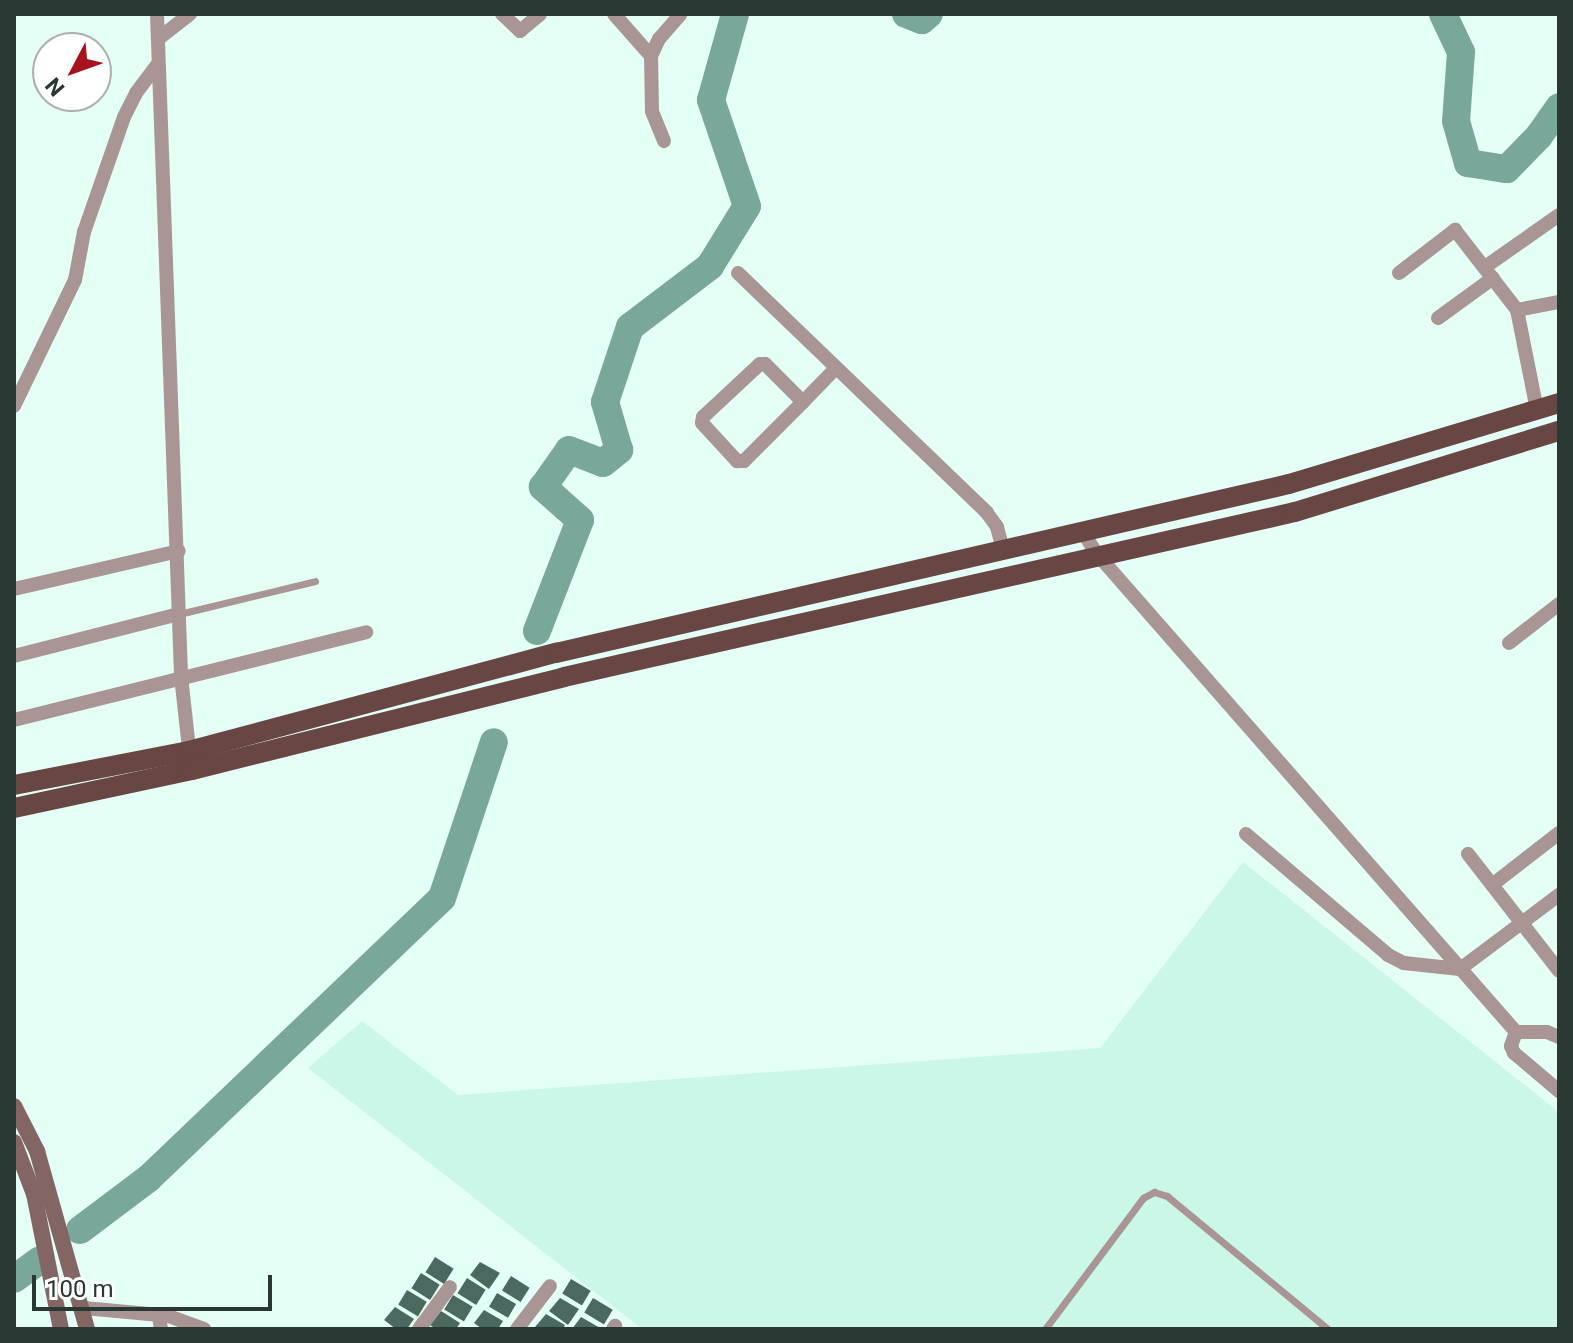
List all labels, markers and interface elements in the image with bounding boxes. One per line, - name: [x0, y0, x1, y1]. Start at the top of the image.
- north arrow: [32, 32, 112, 112]
- text: N: [40, 73, 70, 101]
- scale bar: [36, 1259, 276, 1309]
- text: 100 m: [46, 1275, 113, 1303]

